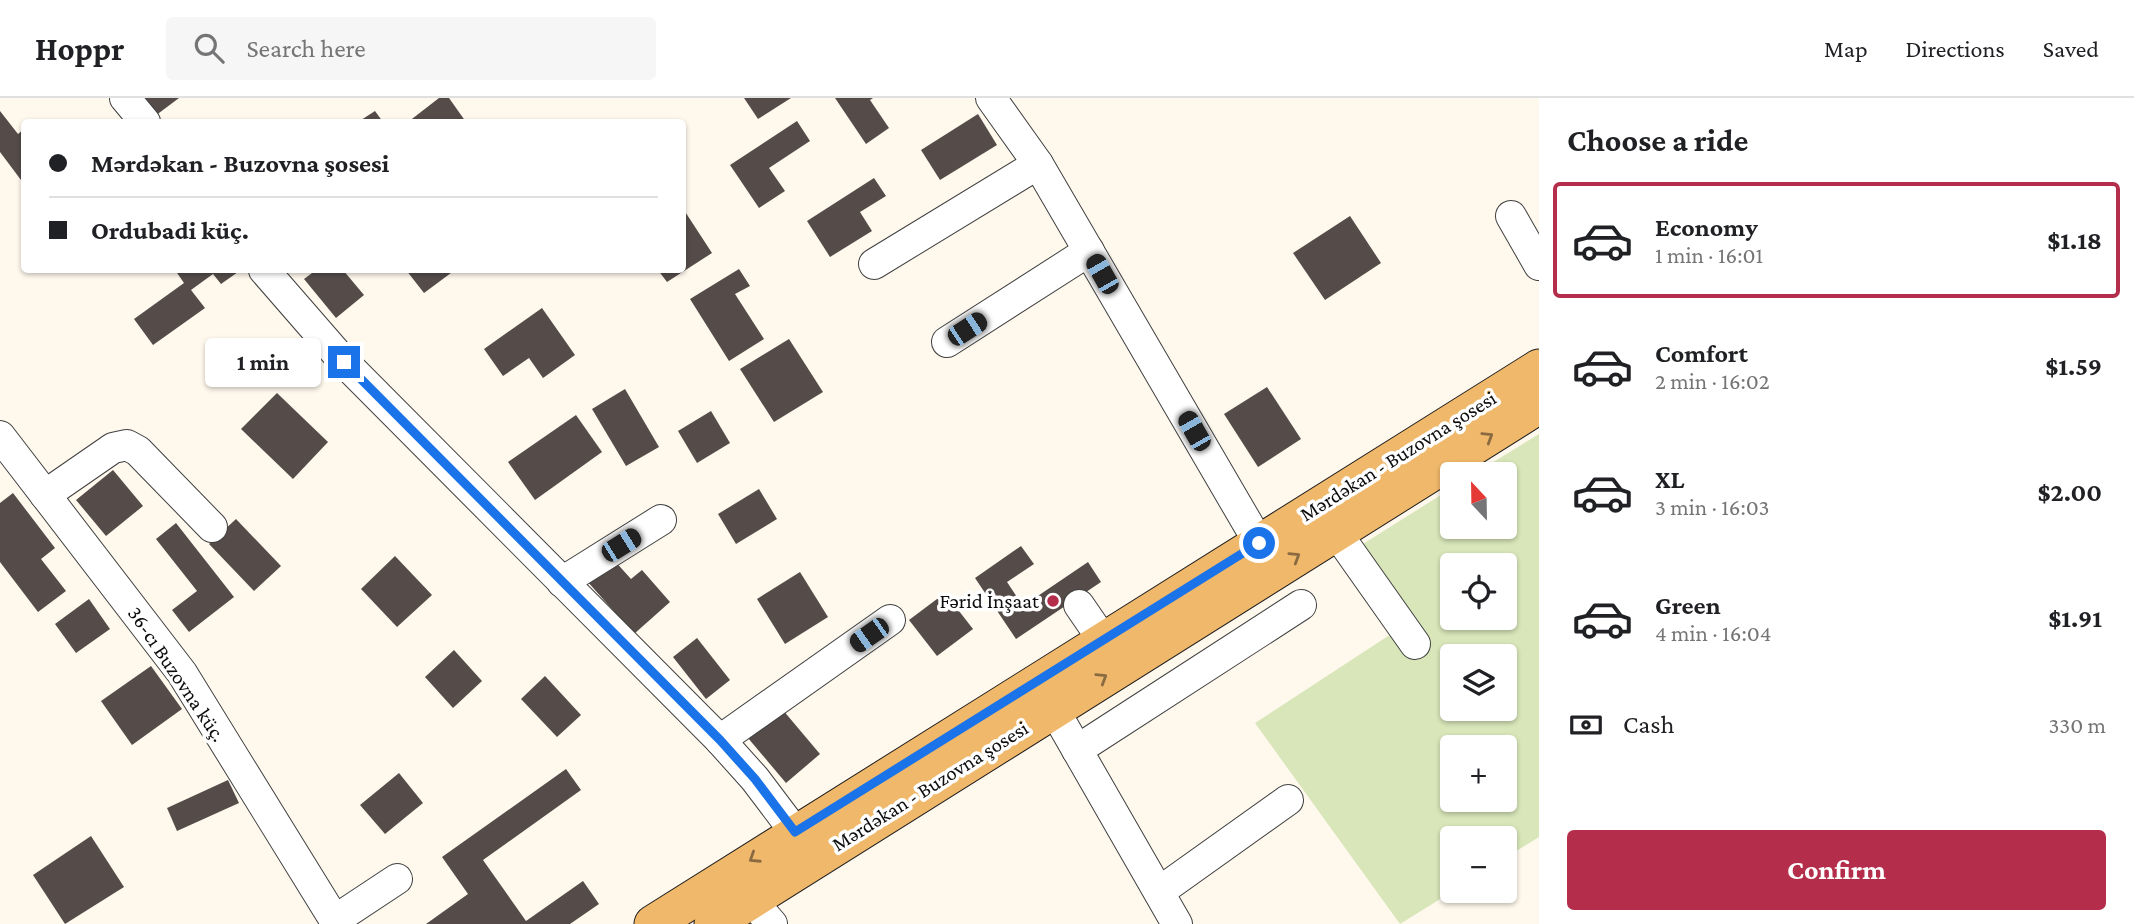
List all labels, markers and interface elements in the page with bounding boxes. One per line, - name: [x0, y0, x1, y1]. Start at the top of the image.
- search box: [166, 17, 656, 80]
- icon: search: [190, 29, 228, 67]
- text: Hoppr: [35, 30, 124, 67]
- text: Search here: [246, 34, 366, 63]
- text: Map: [1824, 35, 1868, 62]
- text: Directions: [1906, 35, 2005, 62]
- text: Saved: [2043, 35, 2099, 62]
- text: Choose a ride: [1567, 122, 1748, 158]
- text: Mərdəkan - Buzovna şosesi: [91, 149, 389, 178]
- icon: car: [1571, 209, 1634, 272]
- text: Economy: [1655, 213, 1758, 242]
- text: Ordubadi küç.: [91, 216, 249, 245]
- text: $1.18: [2047, 226, 2102, 255]
- text: 1 min · 16:01: [1655, 242, 1763, 268]
- car: [1083, 251, 1122, 297]
- car: [944, 309, 991, 349]
- icon: car: [1571, 335, 1634, 398]
- callout: 1 min: [204, 338, 320, 386]
- text: Comfort: [1655, 339, 1748, 368]
- route end: [328, 346, 360, 378]
- text: 1 min: [237, 349, 289, 375]
- text: $1.59: [2045, 352, 2102, 381]
- text: 2 min · 16:02: [1655, 368, 1770, 394]
- street label: Mərdəkan - Buzovna şosesi: [1295, 385, 1501, 526]
- car: [1175, 408, 1214, 454]
- one-way arrow: [1480, 433, 1493, 446]
- icon: car: [1571, 461, 1634, 524]
- north arrow: [1440, 462, 1517, 539]
- map controls: [1440, 462, 1517, 903]
- text: XL: [1655, 465, 1684, 494]
- text: $2.00: [2038, 478, 2102, 507]
- text: 3 min · 16:03: [1655, 494, 1770, 520]
- car: [598, 525, 645, 565]
- route start: [1243, 527, 1275, 559]
- one-way arrow: [1287, 553, 1300, 566]
- button: locate: [1440, 553, 1517, 630]
- icon: car: [1571, 587, 1634, 650]
- place label: Fərid İnşaat: [940, 589, 1040, 613]
- text: Green: [1655, 591, 1721, 620]
- marker: Fərid İnşaat: [1045, 593, 1061, 609]
- street label: 36-cı Buzovna küç.: [123, 602, 231, 746]
- text: $1.91: [2048, 604, 2102, 633]
- car: [846, 614, 893, 656]
- text: 4 min · 16:04: [1655, 620, 1771, 646]
- button: layers: [1440, 644, 1517, 721]
- one-way arrow: [1094, 673, 1107, 686]
- icon: cash: [1567, 706, 1605, 744]
- text: Cash: [1623, 710, 1674, 739]
- text: 330 m: [2048, 712, 2106, 738]
- street label: Mərdəkan - Buzovna şosesi: [827, 715, 1033, 856]
- button: +: [1440, 735, 1517, 812]
- button: −: [1440, 826, 1517, 903]
- button: Confirm: [1567, 830, 2106, 910]
- one-way arrow: [749, 850, 762, 863]

